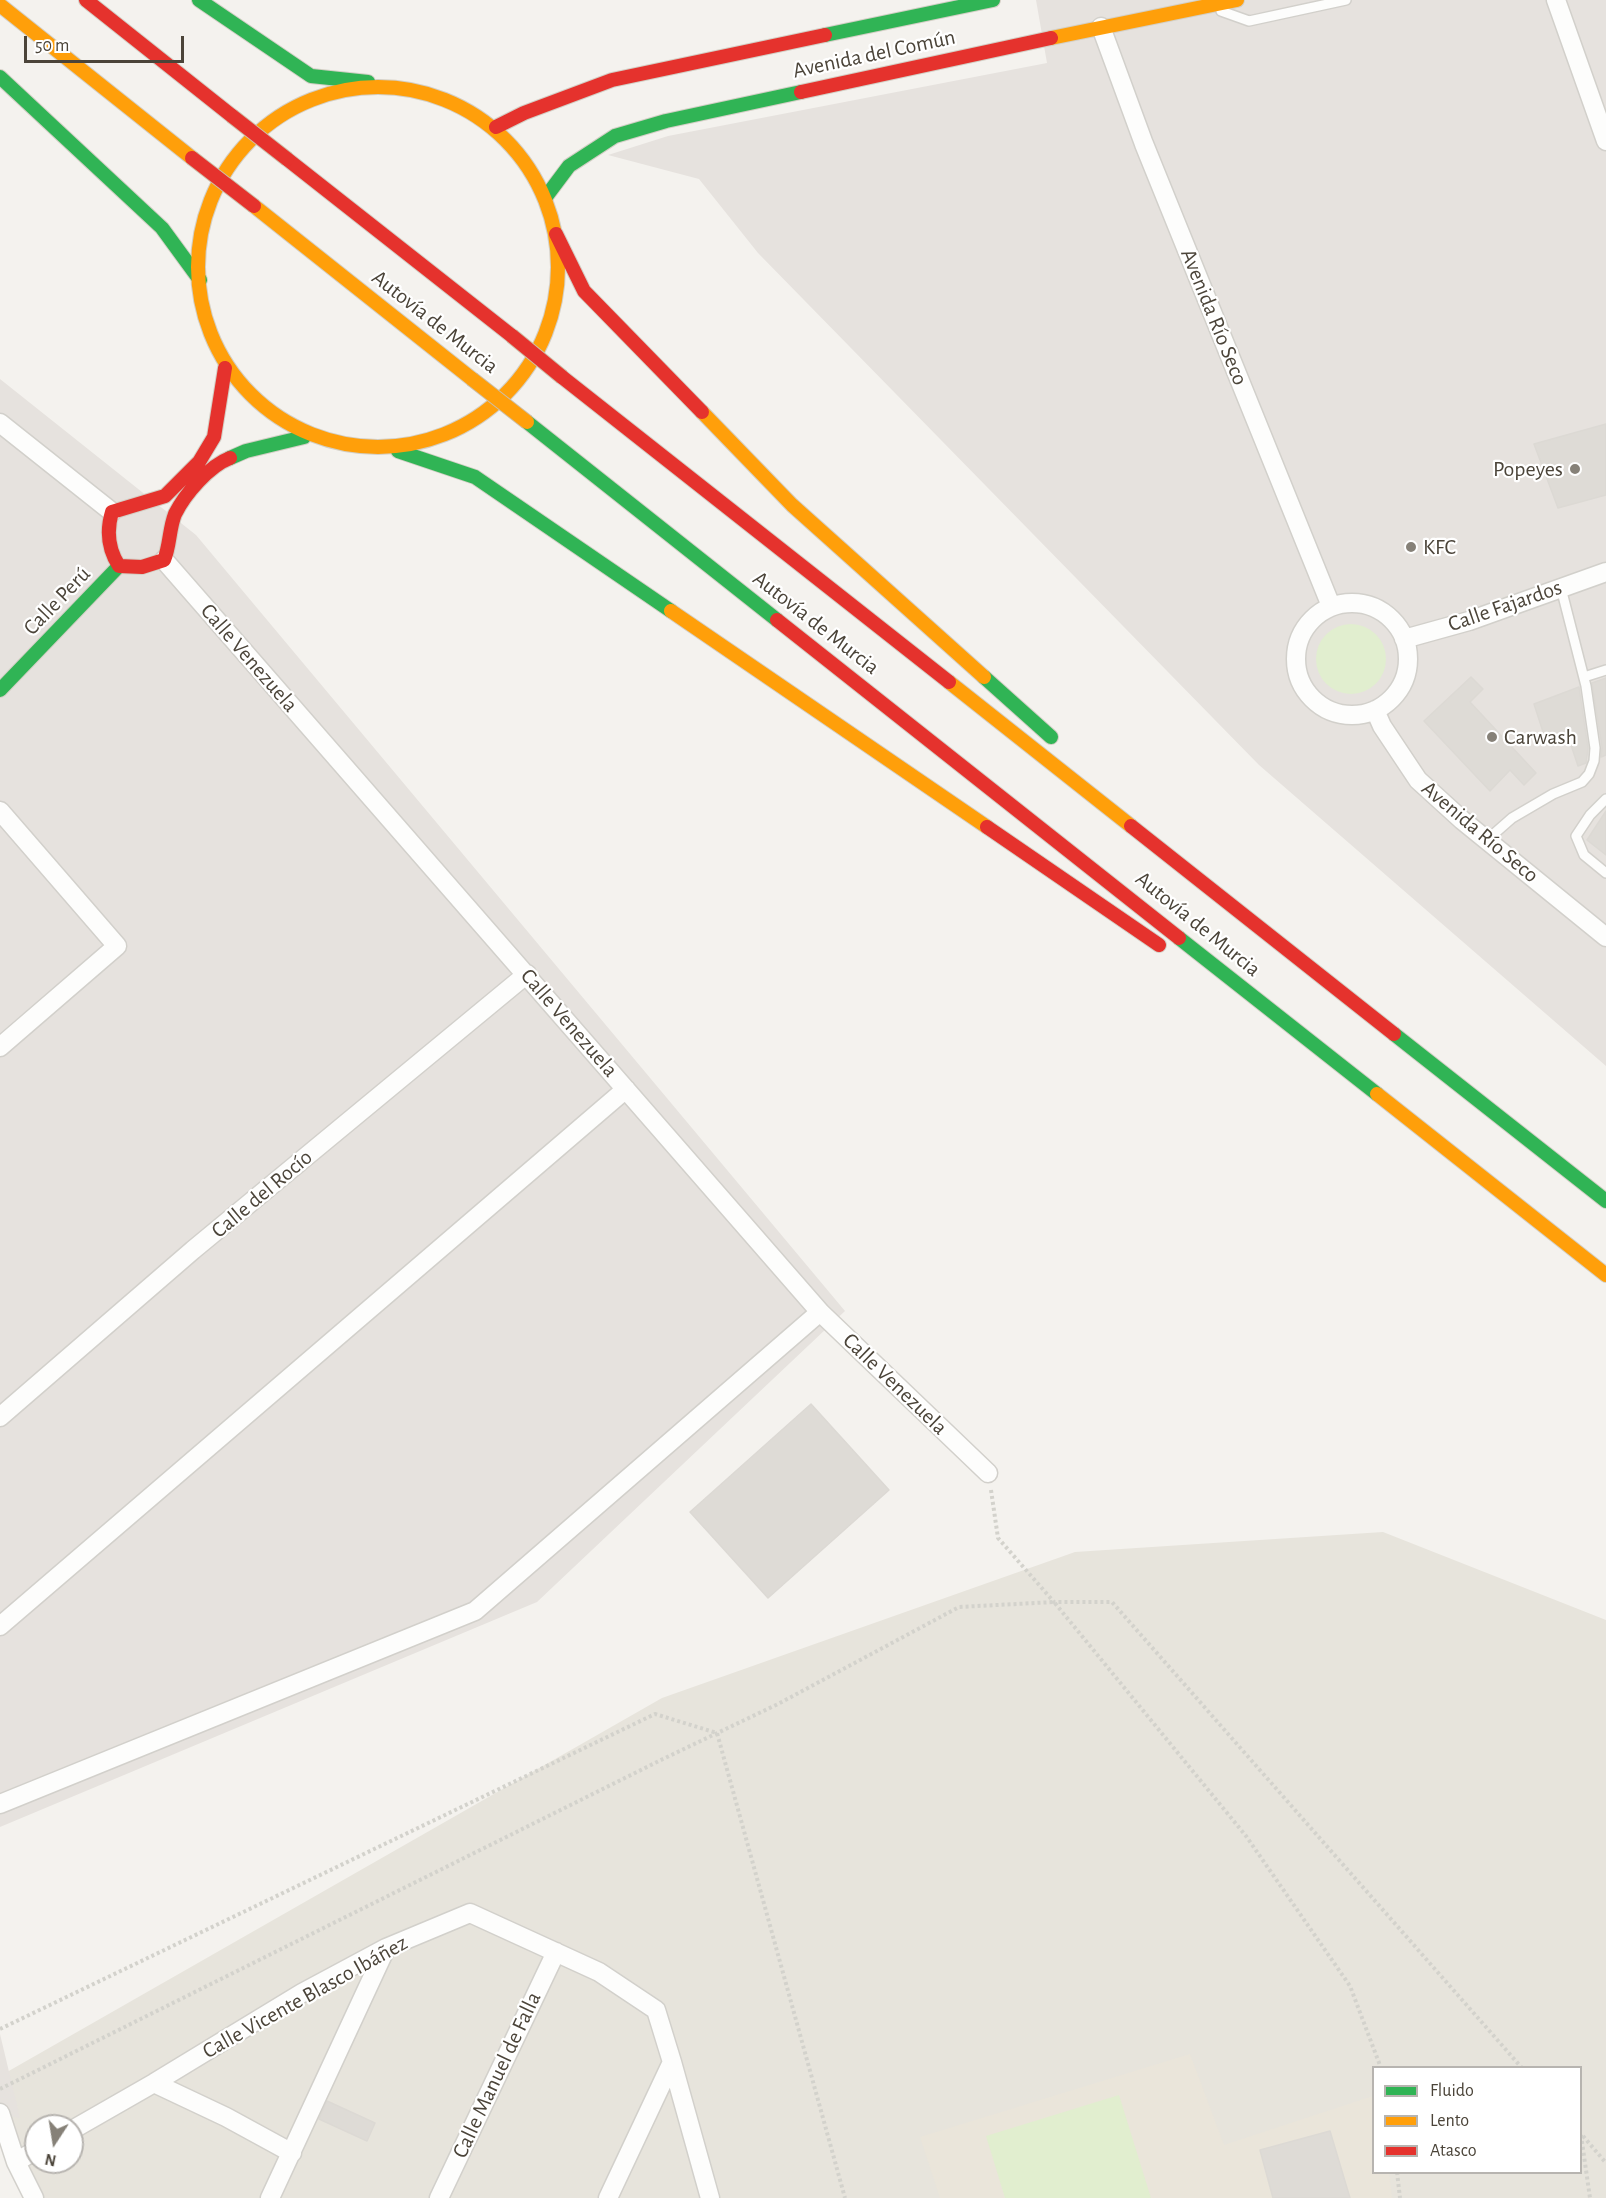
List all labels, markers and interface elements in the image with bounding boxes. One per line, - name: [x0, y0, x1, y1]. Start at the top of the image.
- scale bar: [27, 24, 188, 62]
- street label: Avenida del Común: [790, 24, 958, 84]
- text: 50 m: [35, 37, 69, 55]
- street label: Avenida Río Seco: [1175, 245, 1253, 389]
- street label: Autovía de Murcia: [366, 264, 504, 380]
- place label: Popeyes: [1493, 456, 1563, 482]
- marker: Popeyes: [1568, 462, 1582, 476]
- place label: KFC: [1423, 534, 1456, 560]
- marker: KFC: [1404, 540, 1418, 554]
- street label: Calle Perú: [18, 561, 96, 641]
- street label: Autovía de Murcia: [747, 565, 885, 681]
- street label: Calle Fajardos: [1445, 574, 1565, 638]
- street label: Calle Venezuela: [195, 598, 303, 718]
- place label: Carwash: [1504, 724, 1577, 750]
- marker: Carwash: [1485, 730, 1499, 744]
- street label: Avenida Río Seco: [1416, 775, 1544, 889]
- street label: Autovía de Murcia: [1130, 866, 1266, 982]
- street label: Calle Venezuela: [515, 963, 623, 1083]
- street label: Calle del Rocío: [206, 1144, 318, 1244]
- street label: Calle Venezuela: [837, 1328, 953, 1440]
- street label: Calle Vicente Blasco Ibáñez: [198, 1930, 412, 2064]
- street label: Calle Manuel de Falla: [447, 1988, 547, 2162]
- legend: [1372, 2066, 1582, 2174]
- text: Fluido: [1430, 2082, 1474, 2100]
- text: Lento: [1430, 2112, 1469, 2130]
- north arrow: [24, 2114, 84, 2174]
- text: Atasco: [1430, 2142, 1477, 2160]
- text: N: [44, 2151, 58, 2169]

